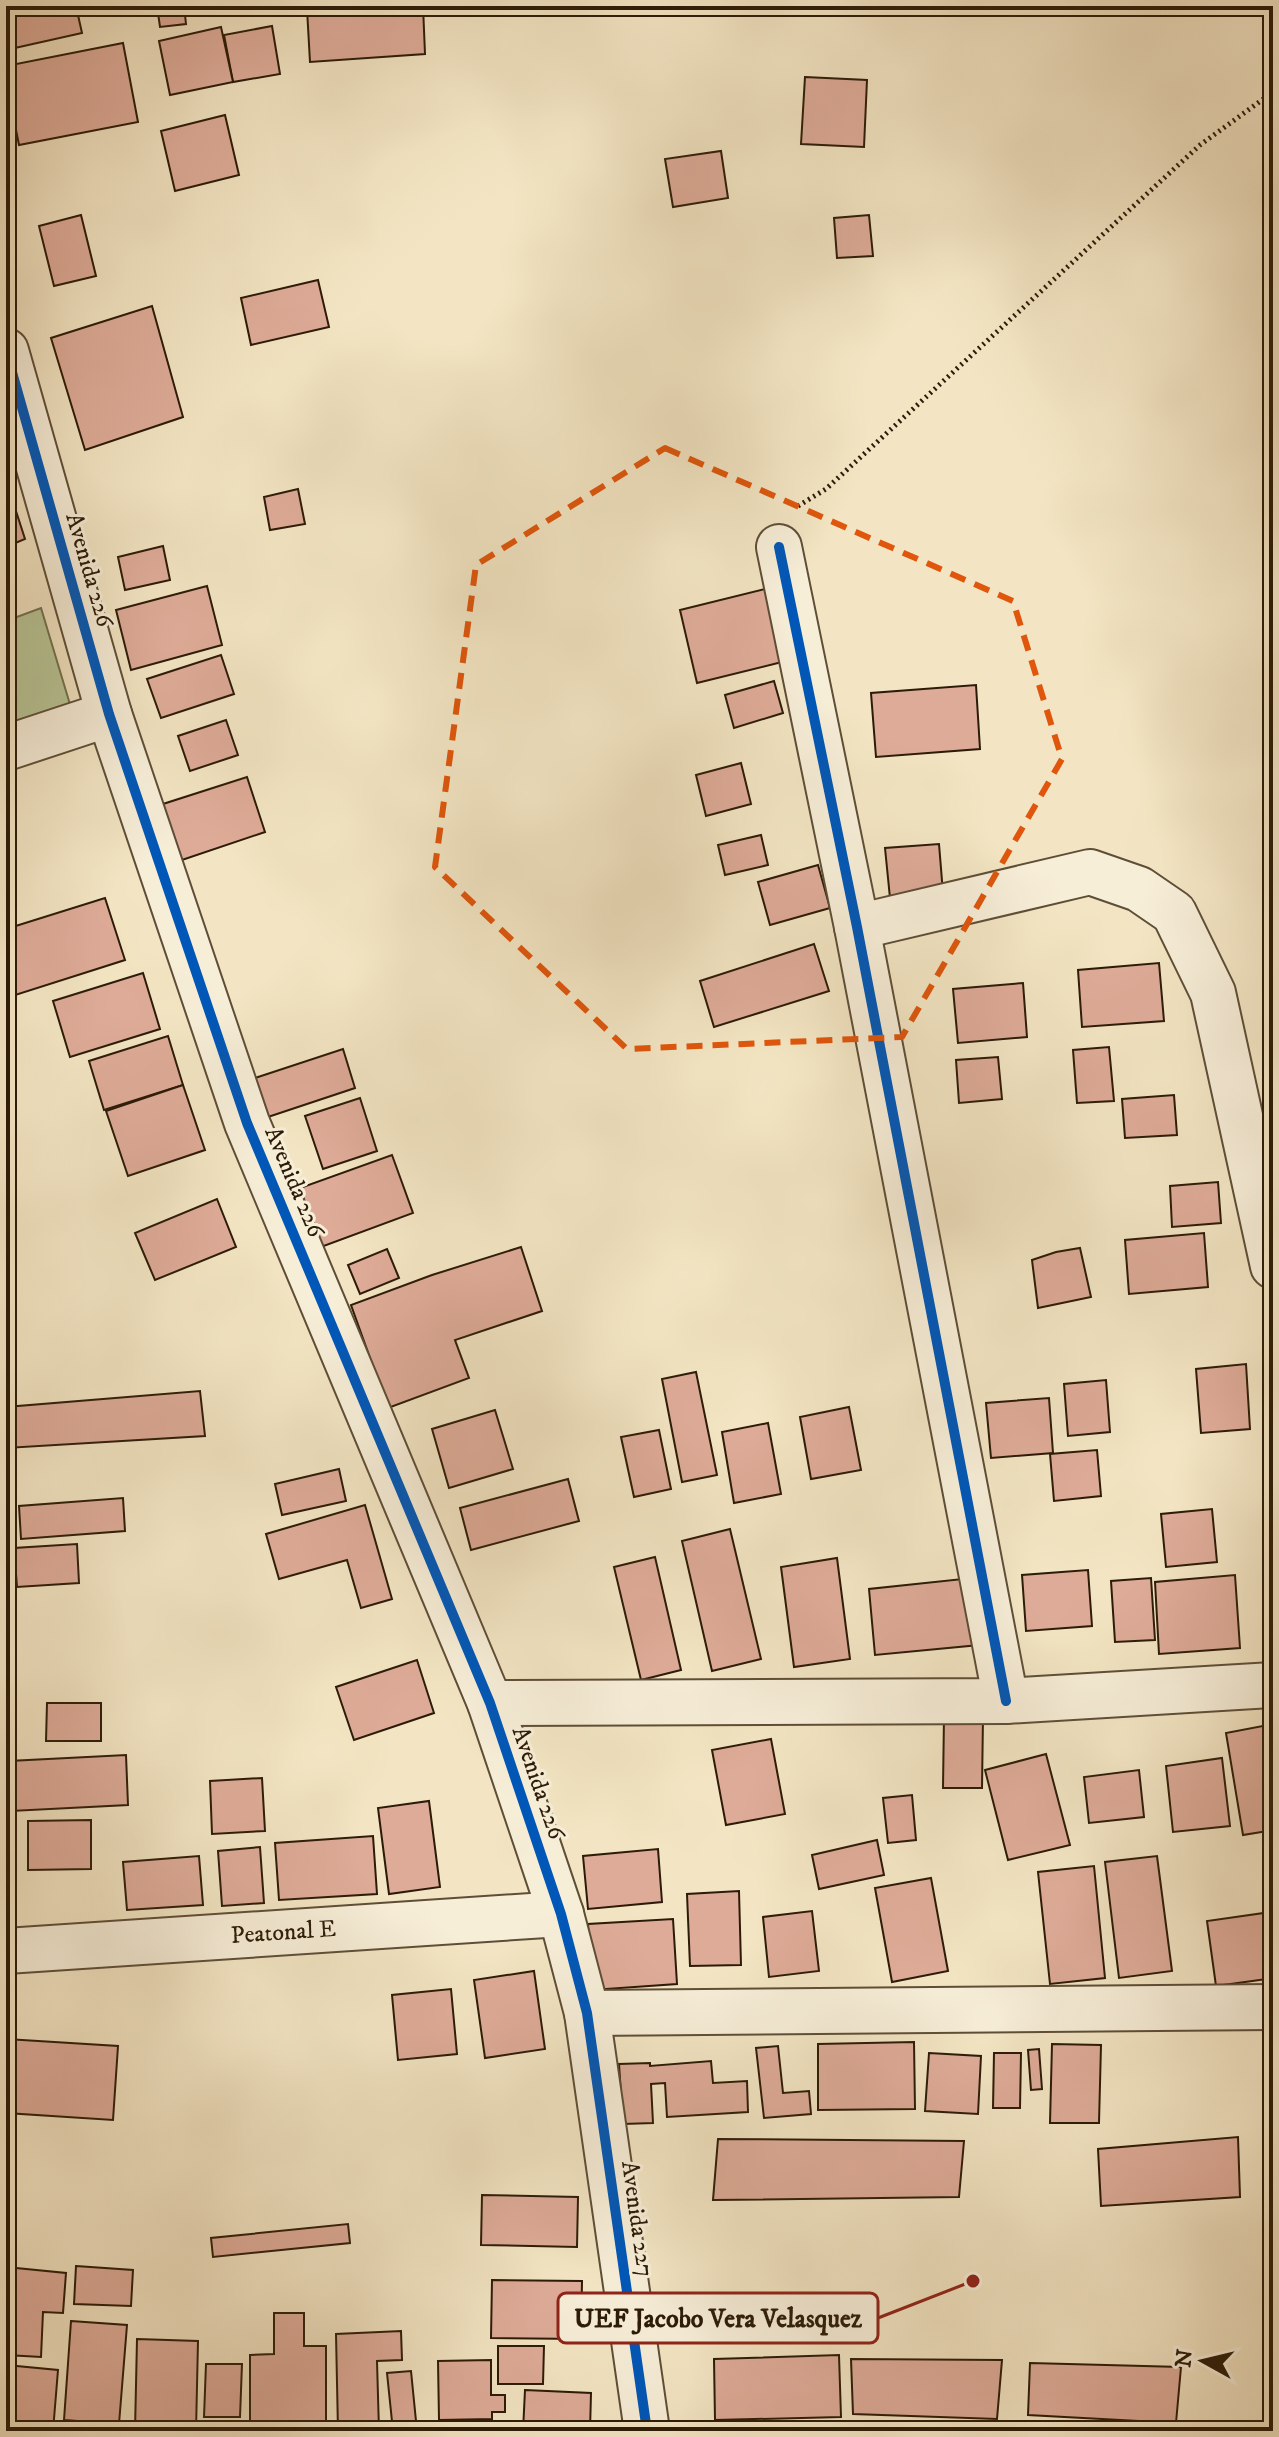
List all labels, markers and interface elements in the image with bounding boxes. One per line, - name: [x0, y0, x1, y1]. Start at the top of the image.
- street label: Avenida 226: [58, 509, 120, 632]
- street label: Avenida 226: [257, 1122, 331, 1243]
- street label: Avenida 226: [505, 1723, 572, 1845]
- street label: Peatonal E: [230, 1914, 337, 1951]
- street label: Avenida 227: [614, 2159, 660, 2279]
- callout: UEF Jacobo Vera Velasquez: [558, 2293, 878, 2343]
- text: UEF Jacobo Vera Velasquez: [574, 2303, 863, 2336]
- north arrow: [1163, 2321, 1243, 2401]
- text: N: [1170, 2348, 1199, 2369]

